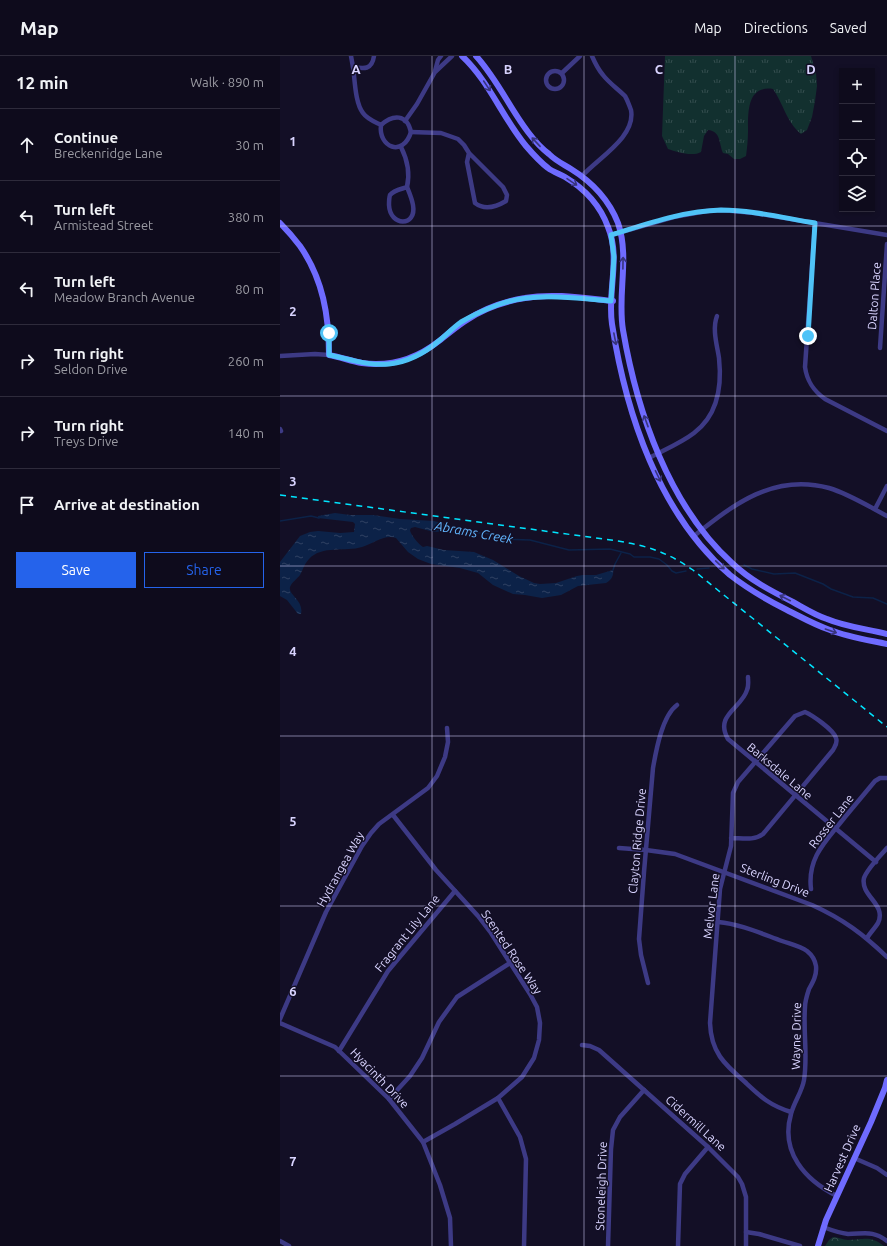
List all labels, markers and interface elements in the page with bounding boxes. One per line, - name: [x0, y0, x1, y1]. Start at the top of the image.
- text: Map: [20, 17, 59, 39]
- text: Map: [694, 20, 722, 36]
- text: Directions: [744, 20, 808, 36]
- text: Saved: [830, 20, 867, 36]
- text: A: [351, 62, 361, 76]
- text: B: [504, 62, 513, 76]
- text: C: [655, 62, 664, 76]
- text: D: [806, 62, 816, 76]
- map controls: [839, 68, 875, 212]
- button: +: [839, 68, 875, 104]
- text: 12 min: [16, 73, 69, 92]
- text: Walk · 890 m: [190, 75, 264, 89]
- one-way arrow: [483, 80, 491, 91]
- button: −: [839, 104, 875, 140]
- text: Continue: [54, 129, 118, 146]
- icon: ahead: [16, 134, 38, 156]
- text: 1: [289, 134, 297, 148]
- one-way arrow: [532, 137, 541, 147]
- text: 30 m: [235, 138, 264, 152]
- button: locate: [839, 140, 875, 176]
- text: Breckenridge Lane: [54, 146, 163, 160]
- button: layers: [839, 176, 875, 212]
- one-way arrow: [566, 178, 577, 186]
- text: Turn left: [54, 201, 115, 218]
- icon: left: [16, 206, 38, 228]
- text: 380 m: [228, 210, 264, 224]
- text: Armistead Street: [54, 218, 153, 232]
- one-way arrow: [620, 257, 627, 270]
- street label: Dalton Place: [865, 262, 883, 330]
- text: Turn left: [54, 273, 115, 290]
- icon: left: [16, 278, 38, 300]
- text: 80 m: [235, 282, 264, 296]
- text: Meadow Branch Avenue: [54, 290, 195, 304]
- text: 2: [289, 304, 297, 318]
- route start: [320, 324, 338, 342]
- route end: [799, 327, 817, 345]
- one-way arrow: [611, 332, 619, 345]
- text: Turn right: [54, 345, 124, 362]
- icon: right: [16, 350, 38, 372]
- text: 260 m: [228, 354, 264, 368]
- text: Seldon Drive: [54, 362, 128, 376]
- one-way arrow: [641, 415, 649, 427]
- text: Turn right: [54, 417, 124, 434]
- icon: right: [16, 422, 38, 444]
- text: 140 m: [228, 426, 264, 440]
- text: Treys Drive: [54, 434, 119, 448]
- one-way arrow: [655, 470, 662, 482]
- text: 3: [289, 474, 297, 488]
- icon: arrive: [16, 494, 38, 516]
- text: Arrive at destination: [54, 496, 200, 513]
- water label: Abrams Creek: [433, 518, 515, 546]
- button: Save: [16, 552, 136, 588]
- button: Share: [144, 552, 264, 588]
- one-way arrow: [715, 560, 725, 570]
- one-way arrow: [779, 594, 791, 601]
- one-way arrow: [825, 627, 837, 635]
- text: 4: [289, 644, 297, 658]
- street label: Barksdale Lane: [745, 740, 815, 802]
- street label: Clayton Ridge Drive: [626, 788, 648, 894]
- street label: Rosser Lane: [806, 792, 856, 850]
- text: 5: [289, 814, 297, 828]
- street label: Hydrangea Way: [314, 829, 366, 909]
- street label: Sterling Drive: [739, 861, 811, 899]
- street label: Melvor Lane: [701, 872, 721, 940]
- street label: Fragrant Lily Lane: [372, 892, 442, 974]
- street label: Scented Rose Way: [479, 908, 545, 997]
- text: 6: [289, 984, 297, 998]
- street label: Wayne Drive: [789, 1002, 803, 1070]
- street label: Hyacinth Drive: [348, 1045, 412, 1111]
- street label: Cidermill Lane: [663, 1093, 729, 1153]
- street label: Harvest Drive: [821, 1122, 863, 1194]
- street label: Stoneleigh Drive: [593, 1141, 609, 1231]
- text: 7: [289, 1154, 297, 1168]

